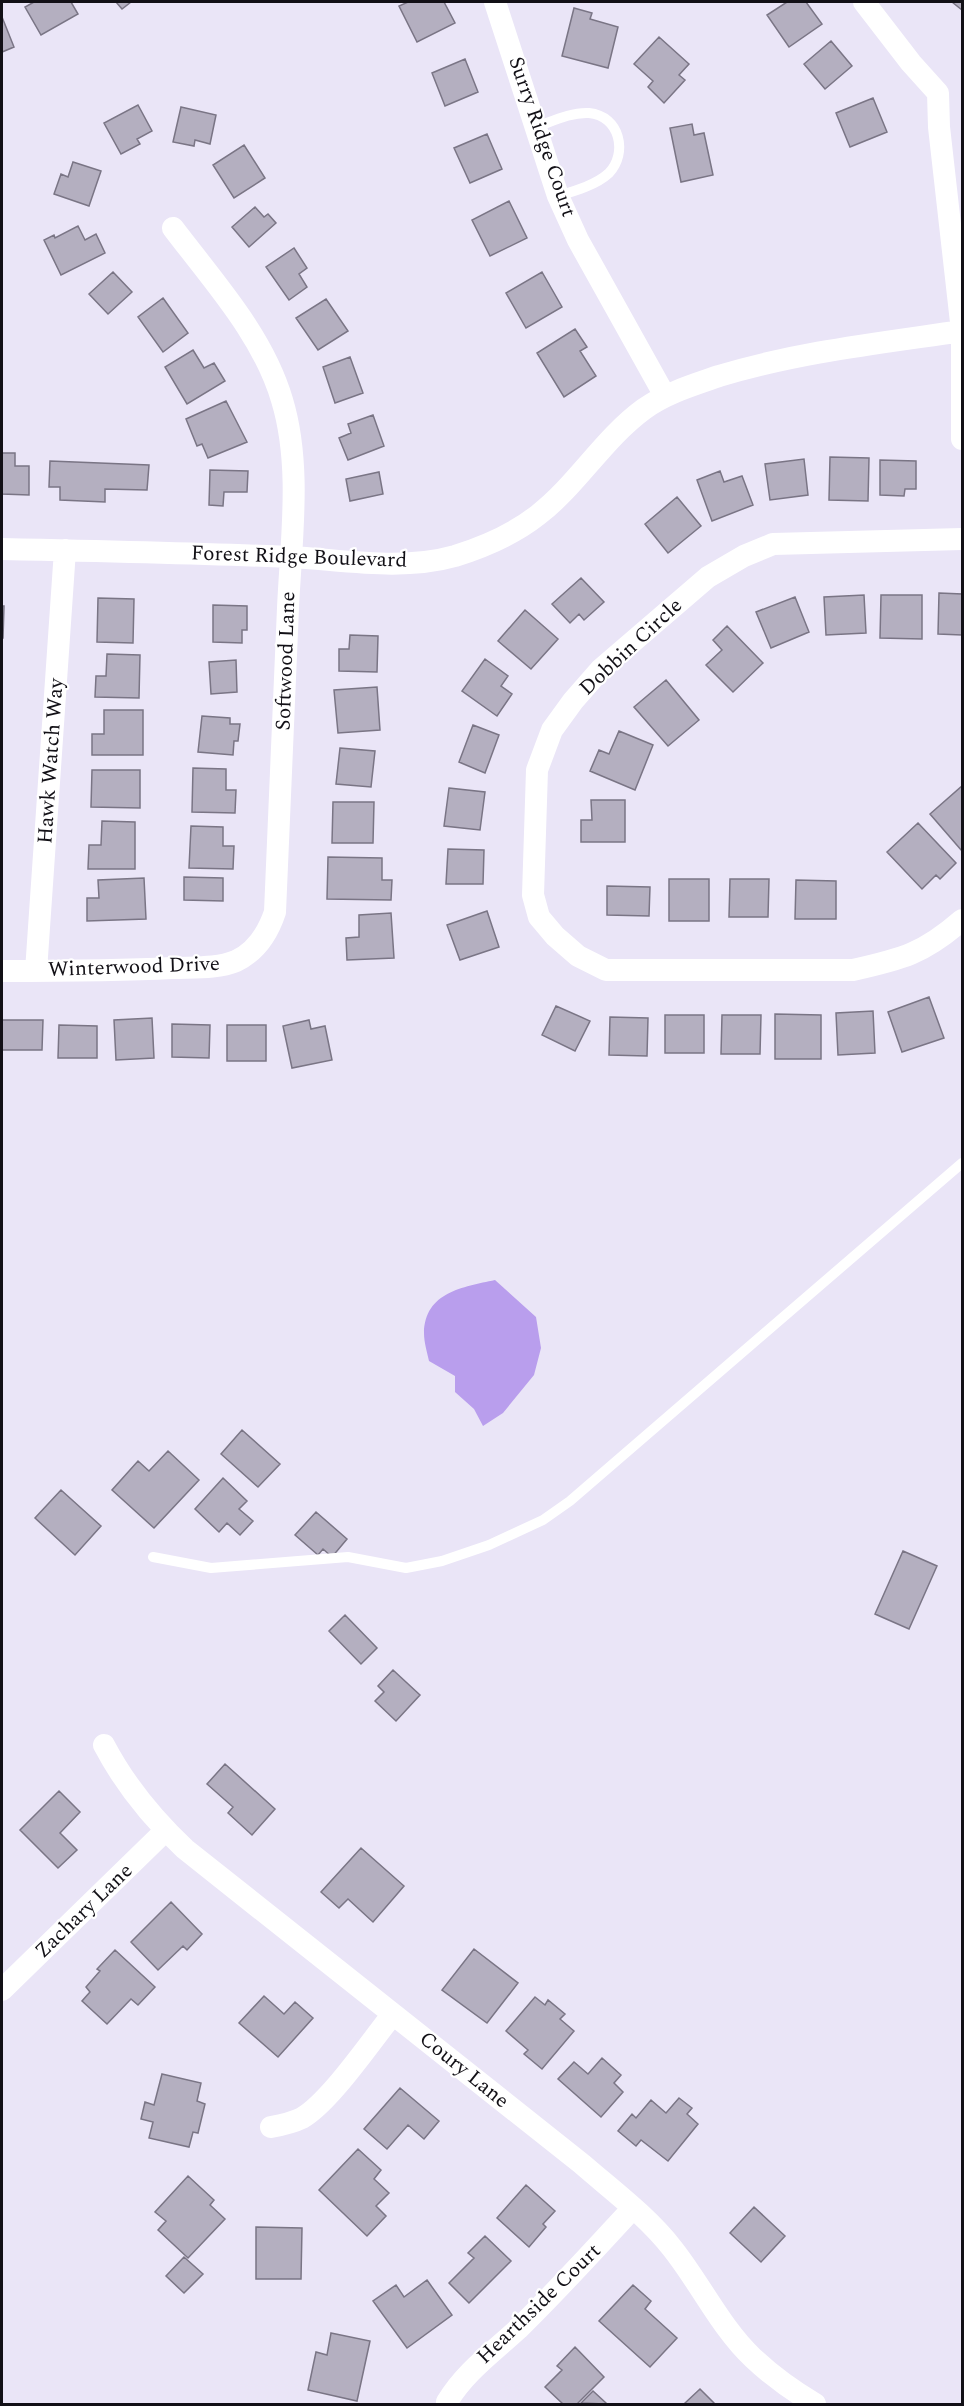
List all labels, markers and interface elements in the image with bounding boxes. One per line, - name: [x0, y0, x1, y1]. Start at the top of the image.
- street label: Surry Ridge Court: [500, 52, 584, 222]
- street label: Forest Ridge Boulevard: [190, 537, 408, 577]
- street label: Dobbin Circle: [572, 590, 690, 704]
- street label: Softwood Lane: [268, 591, 304, 731]
- street label: Hawk Watch Way: [29, 676, 73, 845]
- street label: Winterwood Drive: [47, 948, 221, 986]
- street label: Zachary Lane: [28, 1856, 140, 1966]
- street label: Coury Lane: [412, 2024, 516, 2116]
- street label: Hearthside Court: [469, 2236, 609, 2372]

